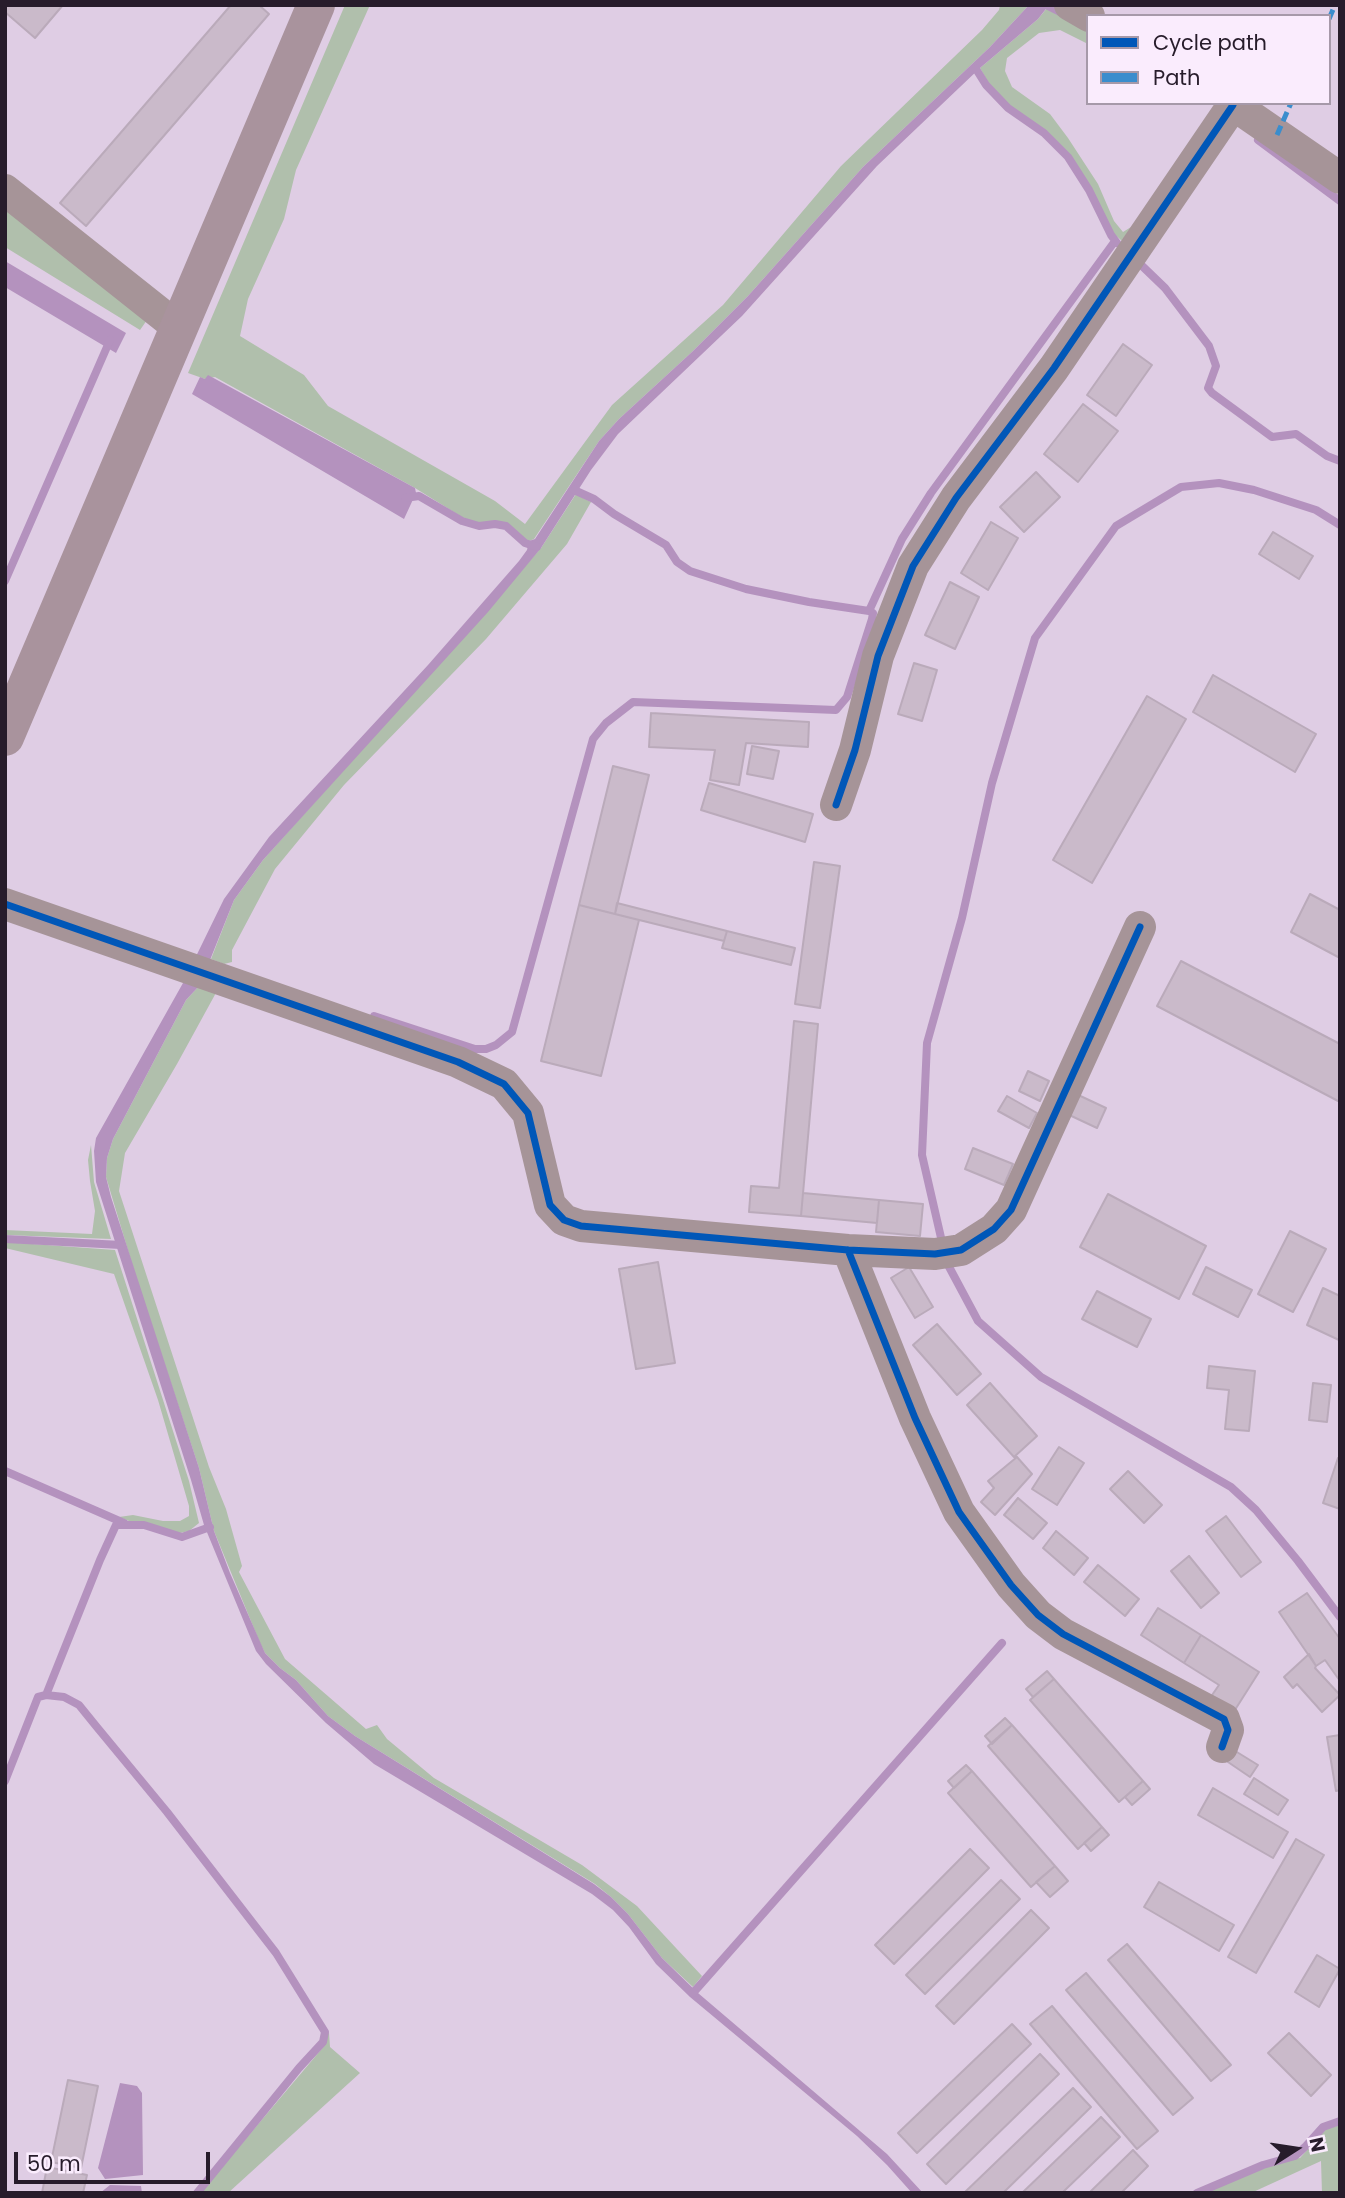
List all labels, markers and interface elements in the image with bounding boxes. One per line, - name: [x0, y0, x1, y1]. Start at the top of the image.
- legend: [1086, 14, 1331, 105]
- text: Cycle path: [1153, 28, 1267, 57]
- text: Path: [1153, 63, 1200, 92]
- north arrow: [1261, 2114, 1331, 2184]
- text: N: [1302, 2135, 1332, 2154]
- scale bar: [18, 2138, 214, 2182]
- text: 50 m: [27, 2149, 81, 2178]

